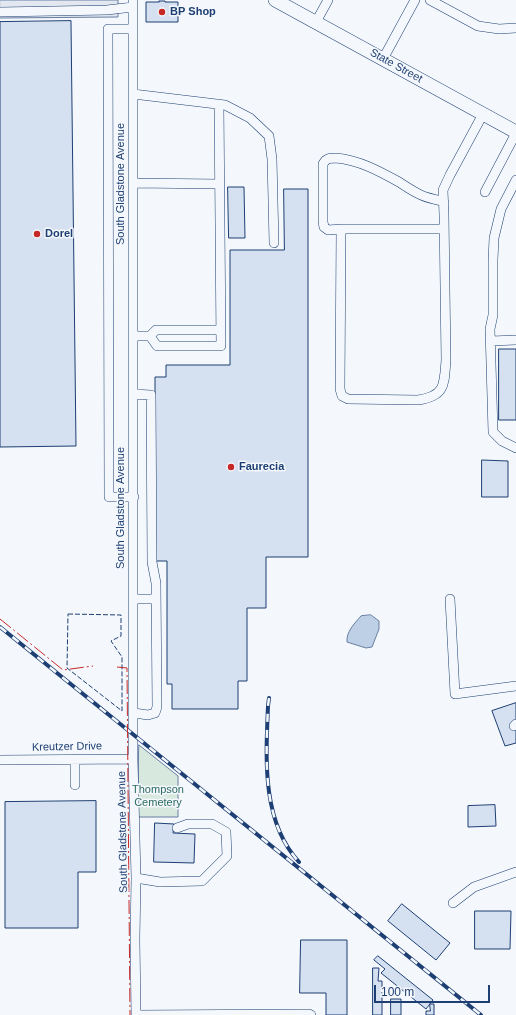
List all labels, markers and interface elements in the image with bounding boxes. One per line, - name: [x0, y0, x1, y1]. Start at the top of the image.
- place label: BP Shop: [170, 5, 216, 19]
- marker: BP Shop: [157, 7, 167, 17]
- street label: State Street: [367, 46, 425, 86]
- street label: South Gladstone Avenue: [114, 123, 128, 245]
- place label: Dorel: [45, 227, 73, 241]
- marker: Dorel: [32, 229, 42, 239]
- street label: South Gladstone Avenue: [114, 447, 128, 569]
- place label: Faurecia: [239, 460, 284, 474]
- marker: Faurecia: [226, 462, 236, 472]
- street label: Kreutzer Drive: [32, 740, 102, 754]
- street label: South Gladstone Avenue: [115, 771, 131, 893]
- park label: Thompson Cemetery: [132, 783, 184, 809]
- scale bar: [376, 977, 492, 1003]
- text: 100 m: [381, 985, 414, 999]

